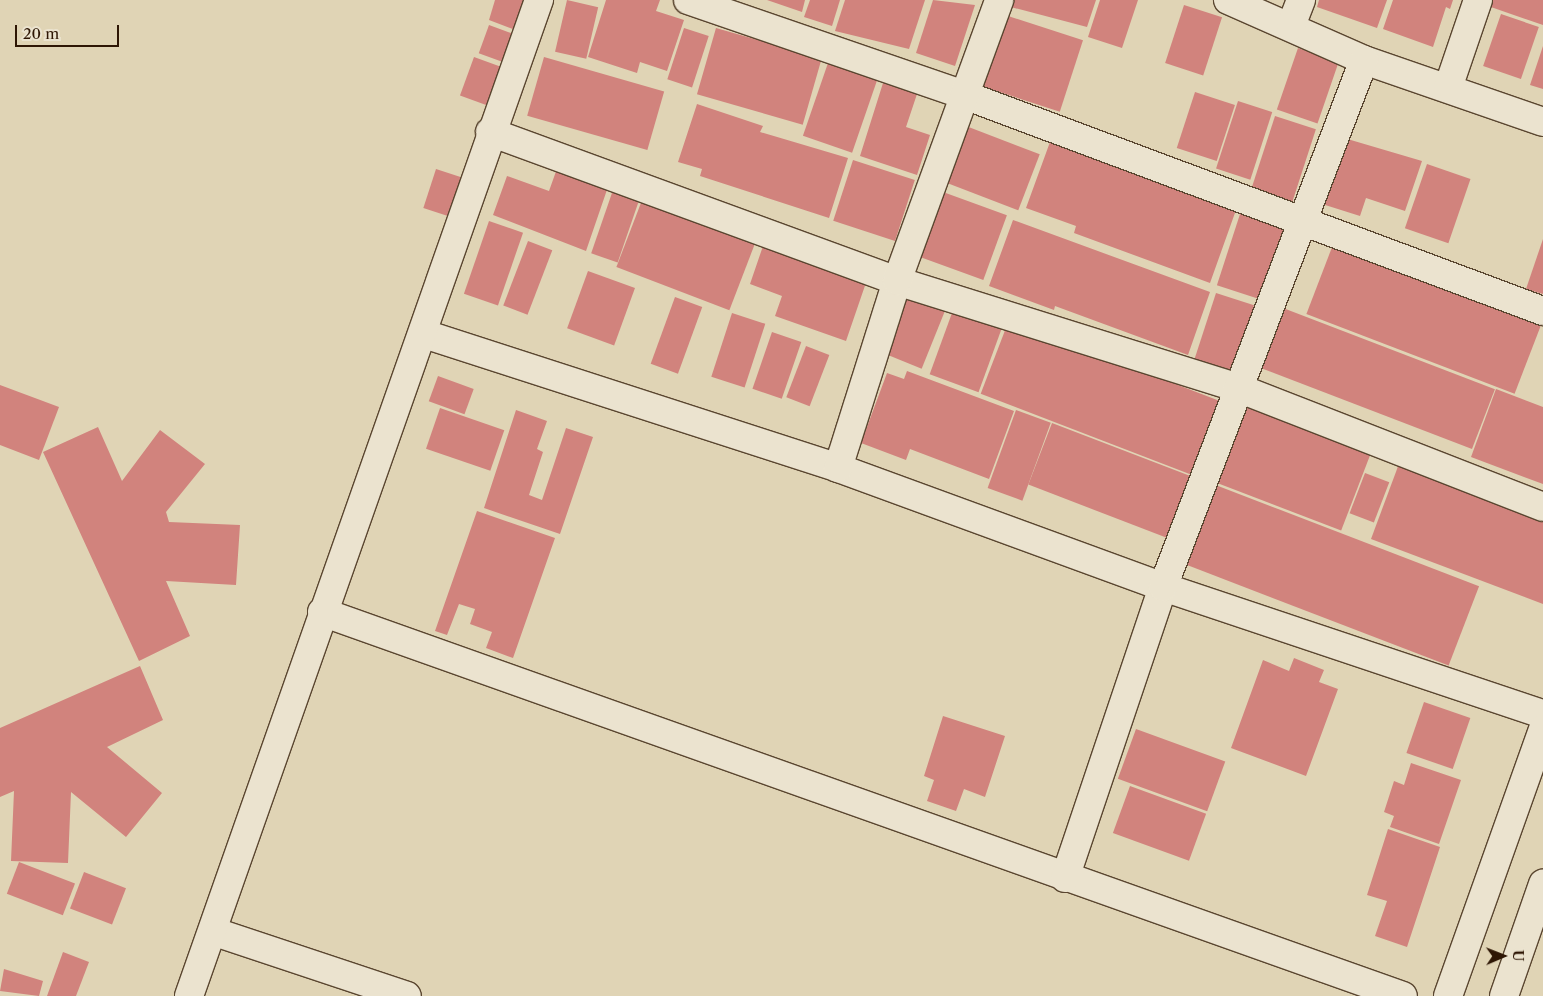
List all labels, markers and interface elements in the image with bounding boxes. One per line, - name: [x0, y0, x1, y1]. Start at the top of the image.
- scale bar: [18, 15, 121, 47]
- text: 20 m: [23, 24, 59, 43]
- north arrow: [1478, 931, 1528, 981]
- text: U: [1509, 950, 1527, 962]

